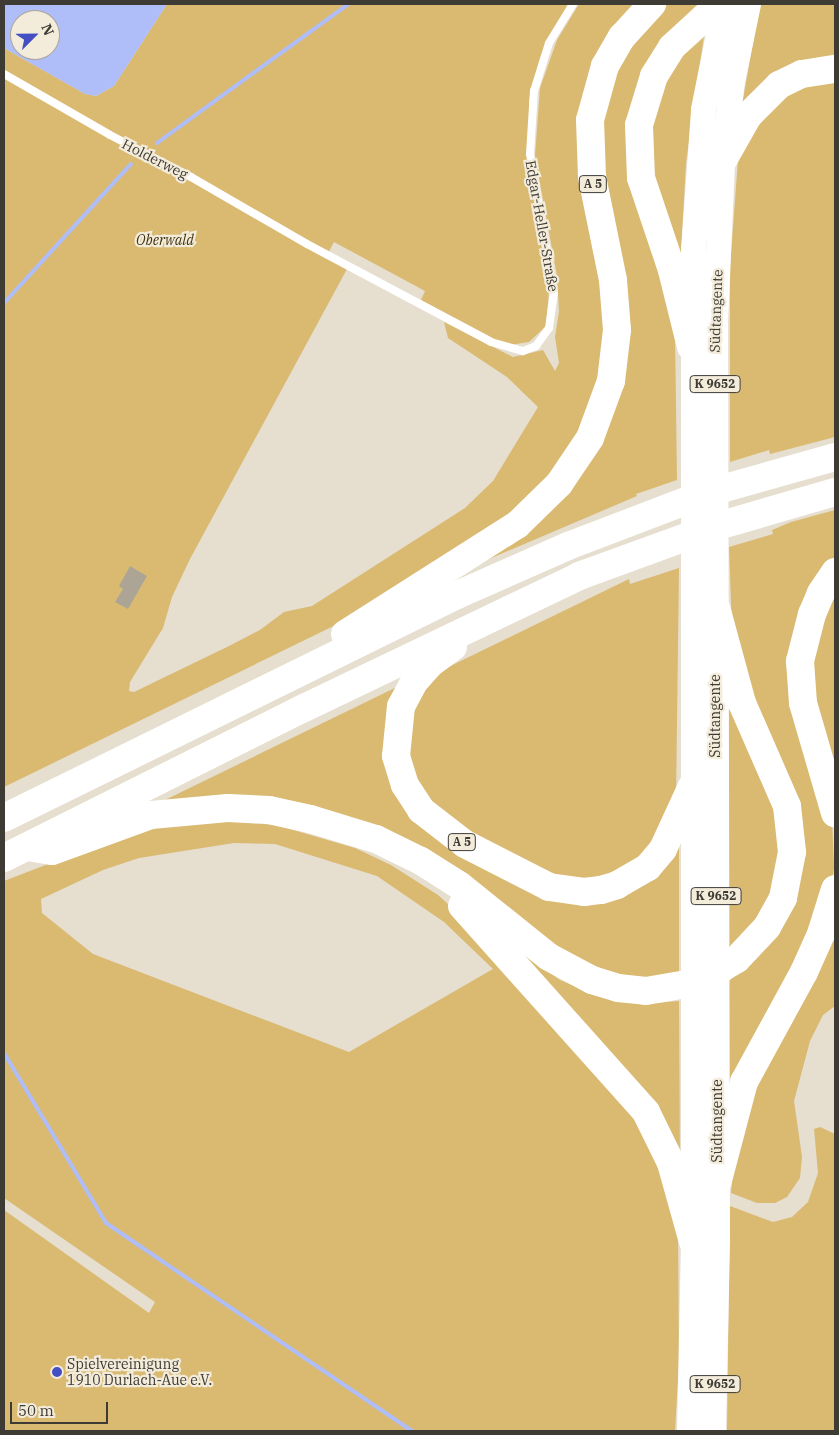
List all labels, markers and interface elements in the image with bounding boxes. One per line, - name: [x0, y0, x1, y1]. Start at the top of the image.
- north arrow: [10, 10, 60, 60]
- text: N: [37, 21, 58, 38]
- street label: Holderweg: [119, 135, 191, 183]
- street label: Edgar-Heller-Straße: [522, 159, 562, 293]
- road number: A 5: [578, 174, 608, 193]
- park label: Oberwald: [136, 232, 194, 248]
- street label: Südtangente: [706, 269, 726, 353]
- road number: K 9652: [689, 374, 741, 394]
- street label: Südtangente: [707, 674, 723, 758]
- road number: A 5: [447, 832, 477, 852]
- road number: K 9652: [690, 886, 742, 906]
- street label: Südtangente: [709, 1079, 725, 1163]
- place label: Spielvereinigung 1910 Durlach-Aue e.V.: [67, 1356, 212, 1388]
- marker: Spielvereinigung 1910 Durlach-Aue e.V.: [51, 1366, 63, 1378]
- road number: K 9652: [689, 1375, 741, 1394]
- scale bar: [12, 1392, 110, 1424]
- text: 50 m: [18, 1401, 54, 1420]

